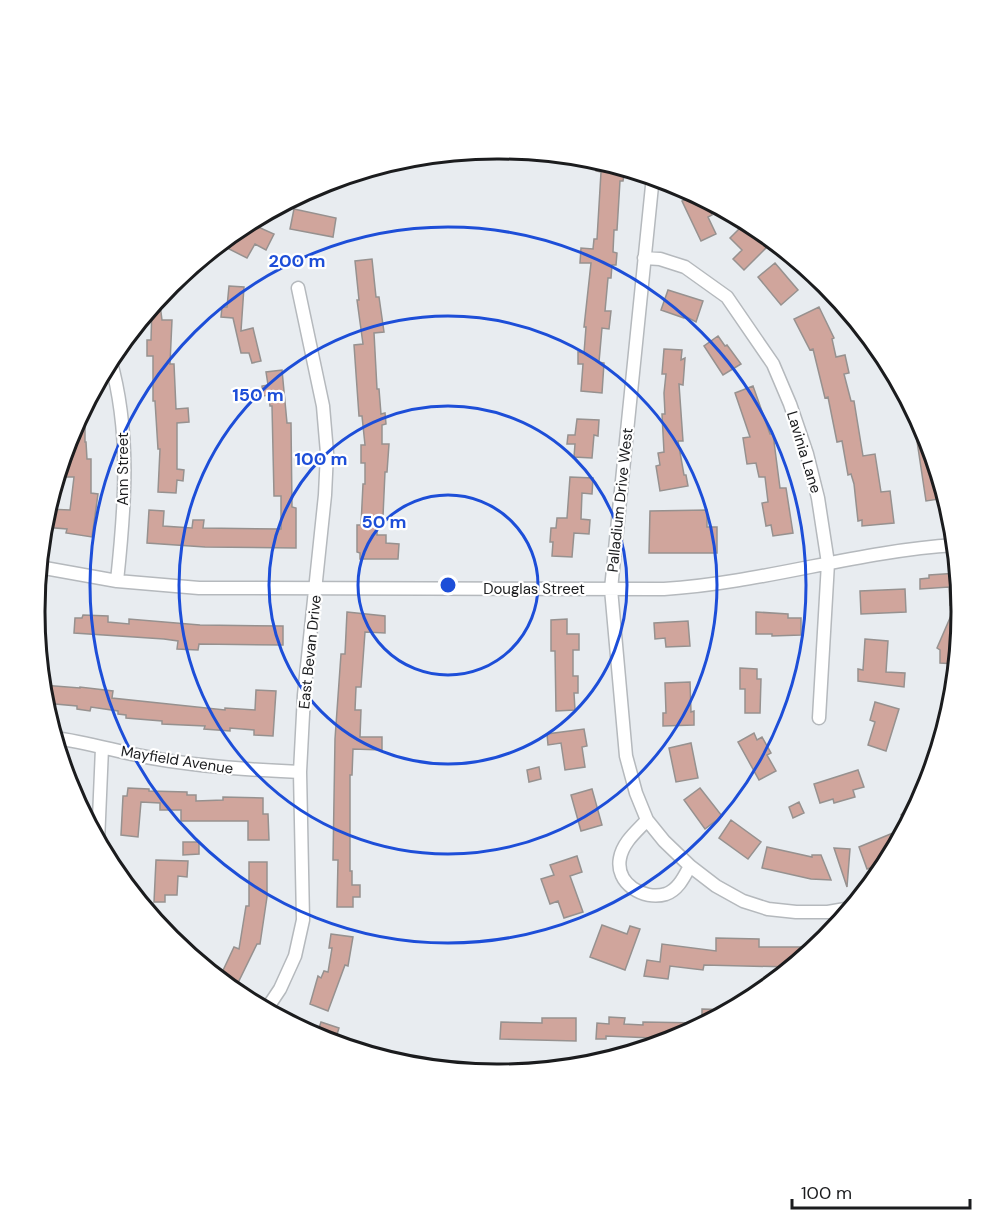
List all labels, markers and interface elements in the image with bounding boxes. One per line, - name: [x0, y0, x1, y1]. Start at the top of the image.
- text: 200 m: [269, 249, 325, 273]
- text: 150 m: [232, 383, 284, 407]
- street label: Lavinia Lane: [782, 409, 826, 495]
- street label: Palladium Drive West: [602, 427, 638, 573]
- street label: Ann Street: [113, 432, 133, 506]
- text: 100 m: [294, 447, 348, 471]
- text: 50 m: [361, 510, 407, 534]
- centre of rings: [438, 575, 458, 595]
- street label: Douglas Street: [483, 579, 585, 599]
- street label: East Bevan Drive: [294, 594, 326, 710]
- street label: Mayfield Avenue: [119, 741, 235, 779]
- scale bar: [792, 1172, 970, 1210]
- text: 100 m: [801, 1181, 852, 1205]

